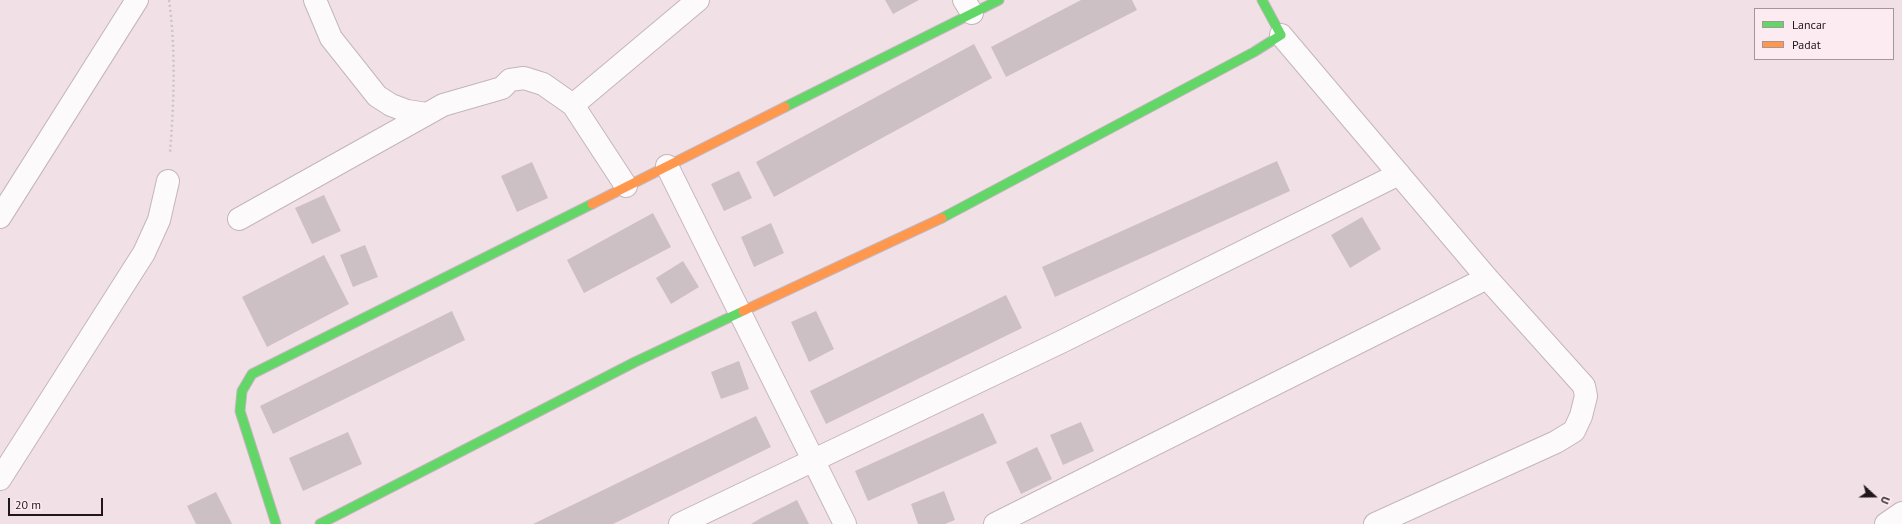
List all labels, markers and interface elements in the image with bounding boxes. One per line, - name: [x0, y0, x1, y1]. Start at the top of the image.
- legend: [1754, 8, 1894, 60]
- text: Lancar: [1792, 17, 1826, 32]
- text: Padat: [1792, 37, 1821, 52]
- north arrow: [1854, 476, 1894, 516]
- scale bar: [10, 490, 105, 516]
- text: U: [1877, 495, 1893, 506]
- text: 20 m: [15, 497, 41, 512]

